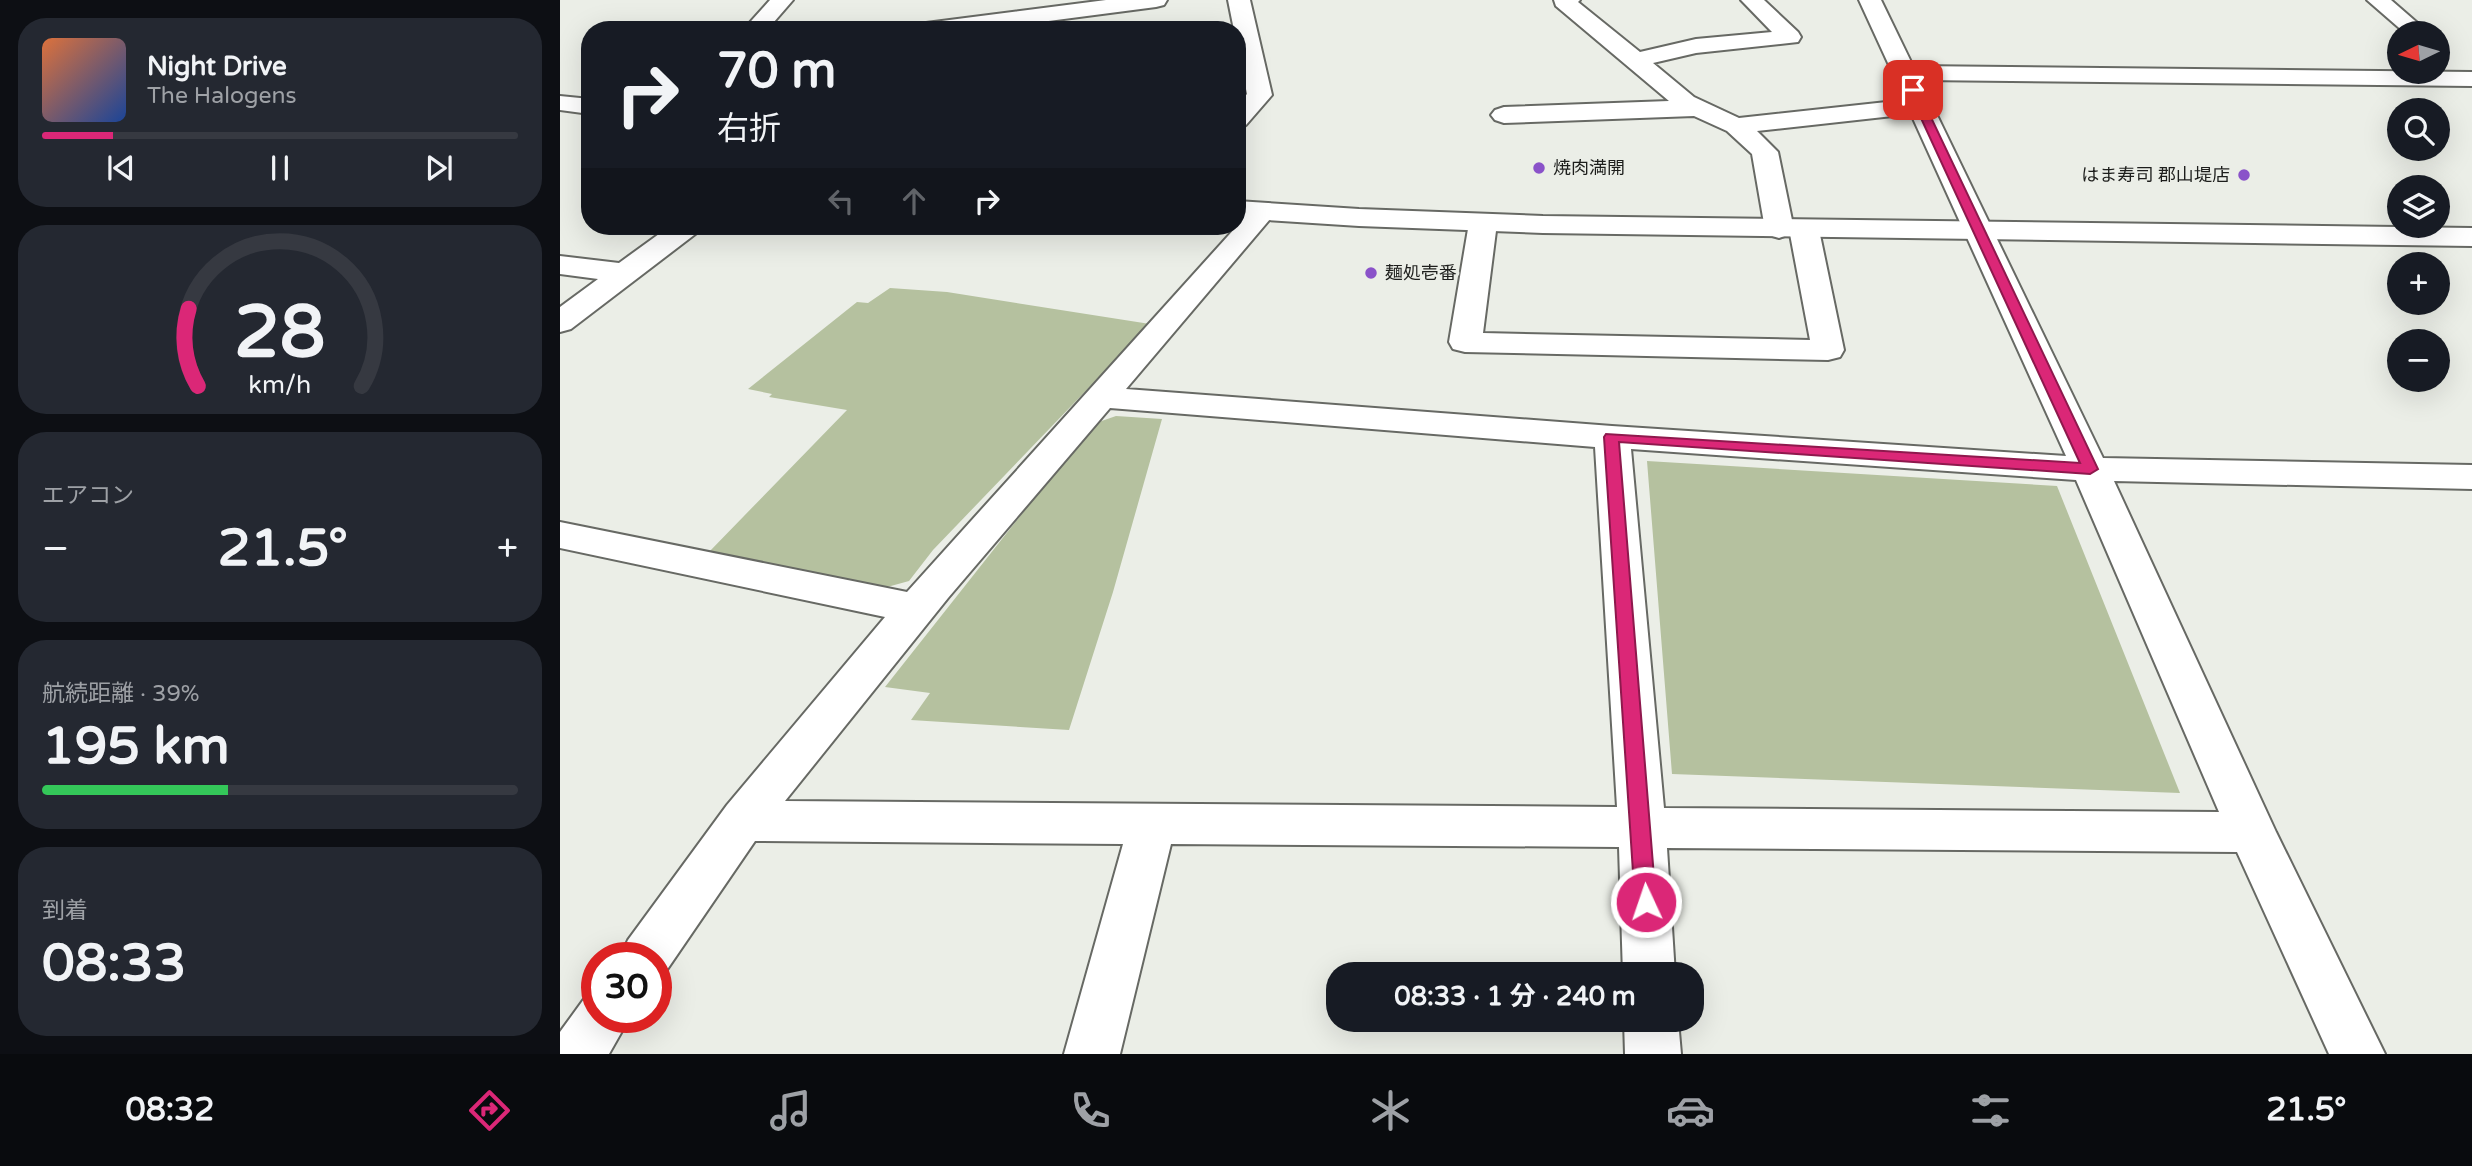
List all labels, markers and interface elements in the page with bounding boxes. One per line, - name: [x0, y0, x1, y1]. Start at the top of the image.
- north arrow: [2387, 21, 2450, 84]
- map controls: [2387, 21, 2450, 392]
- text: 70 m: [717, 42, 836, 101]
- icon: right: [602, 49, 693, 140]
- text: Night Drive: [147, 51, 287, 82]
- pin: [1883, 60, 1943, 120]
- icon: arrive: [1894, 71, 1932, 109]
- text: The Halogens: [147, 82, 296, 110]
- button: search: [2387, 98, 2450, 161]
- text: 右折: [717, 110, 781, 148]
- icon: previous: [102, 149, 140, 187]
- icon: pause: [261, 149, 299, 187]
- icon: next: [420, 149, 458, 187]
- place label: 焼肉満開: [1553, 157, 1625, 179]
- marker: 焼肉満開: [1531, 160, 1547, 176]
- place label: はま寿司 郡山堤店: [2081, 164, 2230, 186]
- marker: はま寿司 郡山堤店: [2236, 167, 2252, 183]
- button: layers: [2387, 175, 2450, 238]
- icon: left: [822, 182, 860, 220]
- icon: ahead: [895, 182, 933, 220]
- icon: right: [968, 182, 1006, 220]
- button: +: [2387, 252, 2450, 315]
- place label: 麺処壱番: [1385, 262, 1457, 284]
- marker: 麺処壱番: [1363, 265, 1379, 281]
- text: 28: [234, 289, 326, 377]
- button: −: [2387, 329, 2450, 392]
- text: km/h: [249, 370, 311, 400]
- text: エアコン: [42, 482, 134, 510]
- text: 21.5°: [218, 517, 348, 580]
- text: −: [42, 526, 69, 572]
- text: +: [497, 526, 518, 572]
- text: 航続距離 · 39%: [42, 680, 200, 708]
- text: 195 km: [42, 715, 230, 778]
- position arrow: [1609, 865, 1683, 939]
- text: 到着: [42, 897, 88, 925]
- text: 08:33: [42, 932, 186, 995]
- speed limit sign: 30: [581, 942, 672, 1033]
- text: 08:33 · 1 分 · 240 m: [1394, 981, 1636, 1012]
- icon: directions: [465, 1086, 514, 1135]
- icon: music: [766, 1086, 815, 1135]
- icon: phone: [1066, 1086, 1115, 1135]
- icon: climate: [1366, 1086, 1415, 1135]
- icon: car: [1666, 1086, 1715, 1135]
- icon: filters: [1966, 1086, 2015, 1135]
- text: 08:32: [126, 1091, 214, 1129]
- text: 21.5°: [2266, 1091, 2346, 1129]

